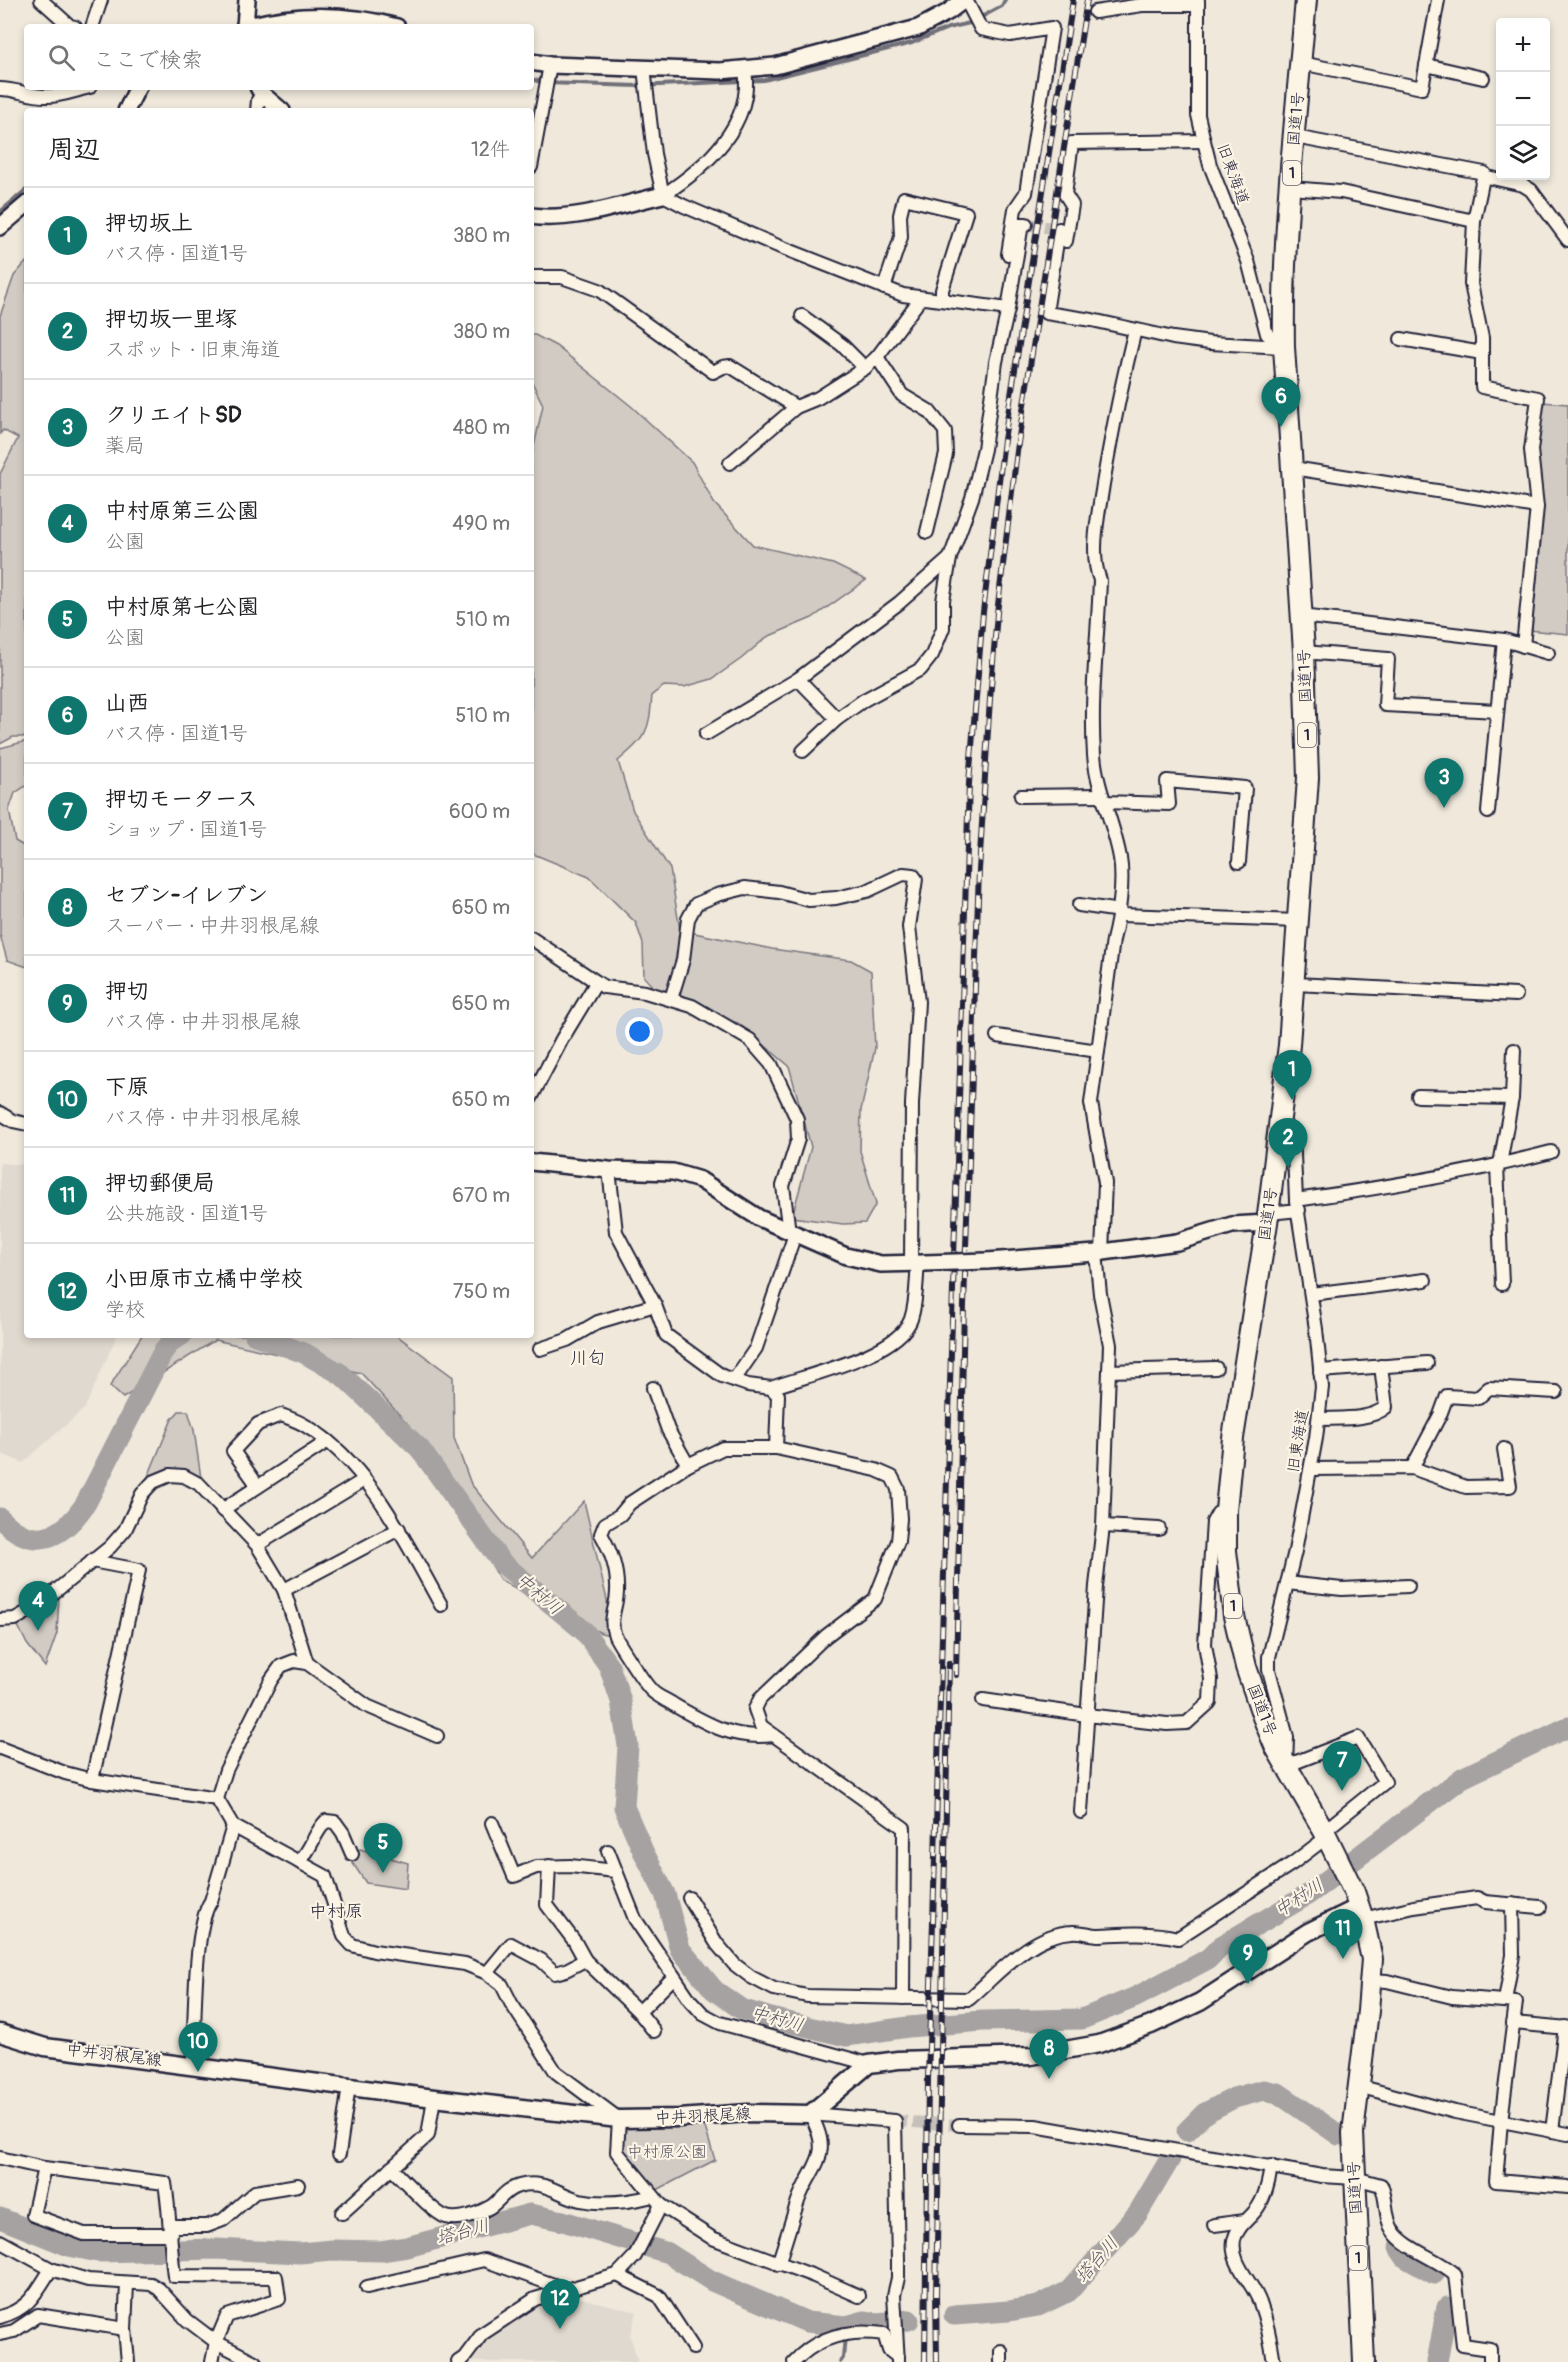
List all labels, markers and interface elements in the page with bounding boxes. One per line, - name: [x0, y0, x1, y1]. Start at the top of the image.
- map controls: [1496, 18, 1550, 180]
- button: +: [1496, 18, 1550, 72]
- search box: [24, 24, 534, 90]
- icon: search: [45, 41, 78, 74]
- text: ここで検索: [93, 46, 203, 74]
- button: −: [1496, 72, 1550, 126]
- street label: 国道1号: [1284, 91, 1308, 147]
- button: layers: [1496, 126, 1550, 180]
- text: 周辺: [48, 134, 100, 166]
- text: 12件: [471, 137, 510, 162]
- street label: 旧東海道: [1213, 141, 1253, 207]
- road number: 1: [1283, 161, 1301, 185]
- text: 押切坂上: [105, 209, 193, 237]
- text: 1: [64, 223, 71, 248]
- text: 380 m: [453, 223, 510, 248]
- text: バス停 · 国道1号: [105, 241, 248, 266]
- text: 押切坂一里塚: [105, 305, 237, 333]
- text: 2: [62, 319, 73, 344]
- text: 380 m: [453, 319, 510, 344]
- text: スポット · 旧東海道: [105, 337, 280, 362]
- pin: 6: [1262, 378, 1300, 427]
- text: クリエイトSD: [105, 401, 242, 429]
- text: 3: [62, 415, 73, 440]
- text: 480 m: [453, 415, 510, 440]
- text: 薬局: [105, 433, 145, 458]
- text: 中村原第三公園: [105, 497, 259, 525]
- text: 4: [62, 511, 73, 536]
- text: 490 m: [452, 511, 510, 536]
- text: 公園: [105, 529, 145, 554]
- text: 中村原第七公園: [105, 593, 259, 621]
- text: 5: [62, 607, 73, 632]
- text: 510 m: [456, 607, 510, 632]
- text: 公園: [105, 625, 145, 650]
- street label: 国道1号: [1294, 649, 1316, 703]
- text: 山西: [105, 689, 149, 717]
- text: 6: [62, 703, 73, 728]
- text: 510 m: [456, 703, 510, 728]
- text: バス停 · 国道1号: [105, 721, 248, 746]
- road number: 1: [1298, 723, 1316, 747]
- pin: 3: [1424, 758, 1464, 808]
- text: 押切モータース: [105, 785, 258, 813]
- text: 7: [62, 799, 73, 824]
- text: 600 m: [449, 799, 510, 824]
- text: ショップ · 国道1号: [105, 817, 267, 842]
- text: セブン-イレブン: [105, 881, 268, 909]
- text: 8: [62, 895, 73, 920]
- text: 650 m: [452, 895, 510, 920]
- text: スーパー · 中井羽根尾線: [105, 913, 319, 938]
- text: 押切: [105, 977, 149, 1005]
- text: 9: [62, 991, 73, 1016]
- text: 650 m: [452, 991, 510, 1016]
- text: バス停 · 中井羽根尾線: [105, 1009, 300, 1034]
- your location: [625, 1017, 654, 1046]
- pin: 1: [1272, 1050, 1312, 1100]
- text: 下原: [105, 1073, 149, 1101]
- text: 10: [57, 1087, 78, 1112]
- text: 650 m: [452, 1087, 510, 1112]
- text: バス停 · 中井羽根尾線: [105, 1105, 300, 1130]
- pin: 2: [1268, 1118, 1308, 1168]
- text: 押切郵便局: [105, 1169, 215, 1197]
- text: 11: [60, 1183, 75, 1208]
- text: 670 m: [452, 1183, 510, 1208]
- street label: 国道1号: [1254, 1186, 1282, 1242]
- text: 公共施設 · 国道1号: [105, 1201, 268, 1226]
- text: 小田原市立橘中学校: [105, 1265, 303, 1293]
- text: 12: [58, 1279, 77, 1304]
- text: 750 m: [453, 1279, 510, 1304]
- text: 学校: [105, 1297, 145, 1322]
- district label: 川匂: [570, 1347, 606, 1370]
- street label: 旧東海道: [1283, 1408, 1313, 1474]
- water label: 中村川: [511, 1568, 567, 1620]
- pin: 4: [18, 1582, 57, 1631]
- road number: 1: [1224, 1594, 1242, 1618]
- street label: 国道1号: [1243, 1681, 1281, 1739]
- pin: 7: [1322, 1742, 1362, 1791]
- pin: 5: [364, 1824, 403, 1873]
- water label: 中村川: [1270, 1874, 1328, 1922]
- district label: 中村原: [309, 1900, 363, 1923]
- pin: 11: [1324, 1910, 1362, 1959]
- pin: 9: [1228, 1934, 1268, 1984]
- water label: 中村川: [748, 2001, 806, 2037]
- pin: 10: [178, 2022, 218, 2072]
- pin: 8: [1030, 2030, 1068, 2079]
- street label: 中井羽根尾線: [65, 2039, 163, 2071]
- street label: 中井羽根尾線: [655, 2104, 751, 2128]
- park label: 中村原公園: [627, 2142, 707, 2162]
- street label: 国道1号: [1344, 2160, 1366, 2216]
- water label: 塔台川: [434, 2214, 492, 2250]
- water label: 塔台川: [1071, 2232, 1123, 2288]
- road number: 1: [1349, 2246, 1367, 2270]
- pin: 12: [540, 2280, 580, 2329]

